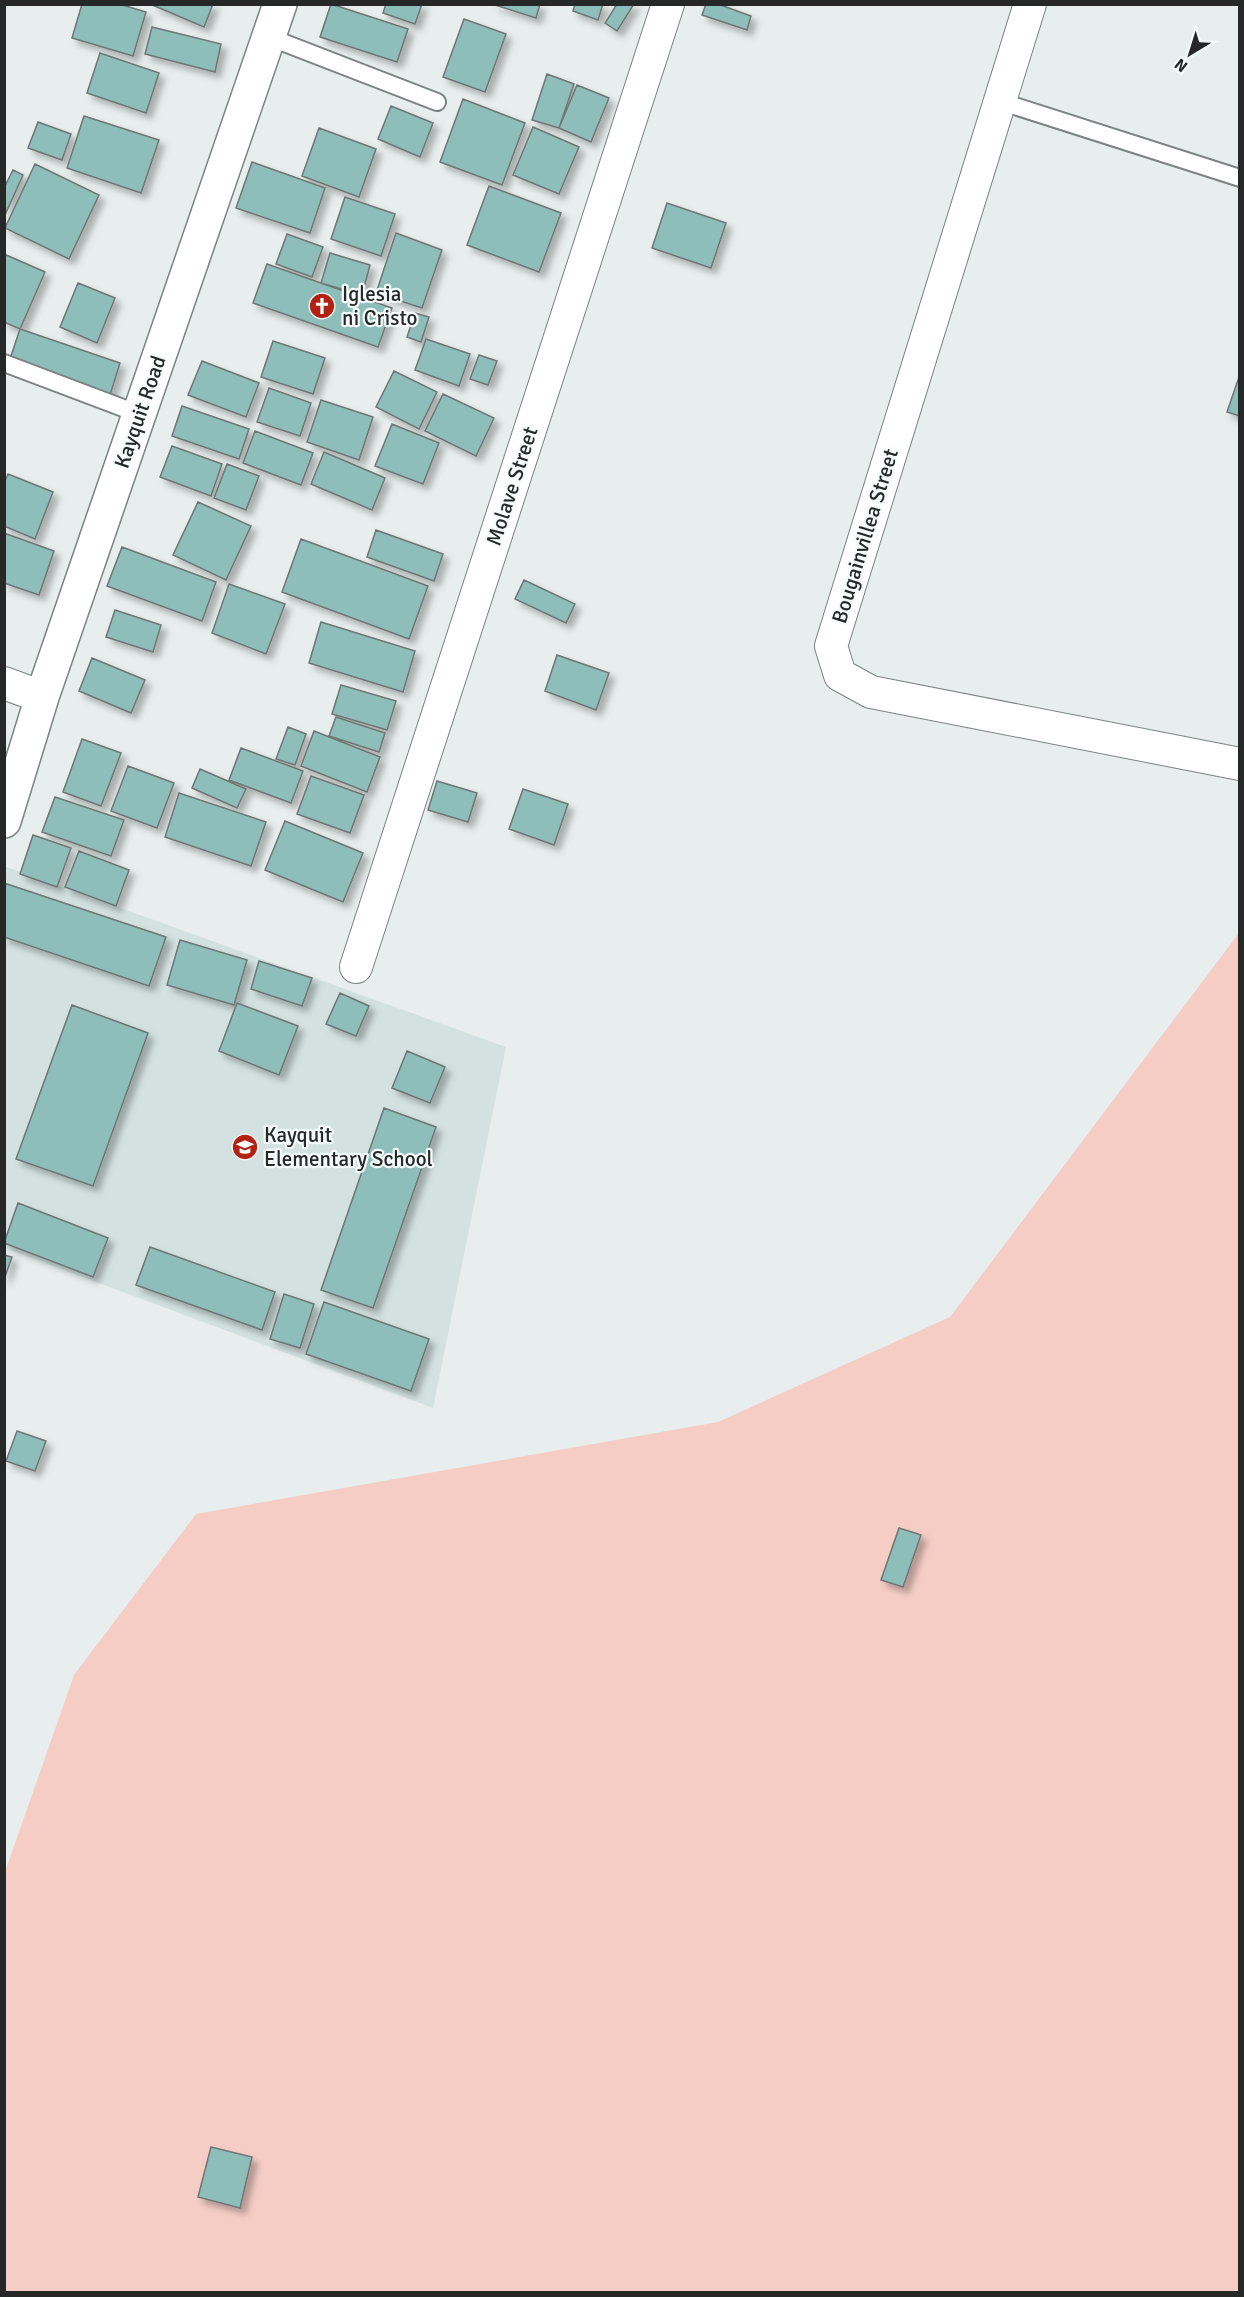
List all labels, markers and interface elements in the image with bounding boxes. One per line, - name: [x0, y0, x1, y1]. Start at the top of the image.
- north arrow: [1160, 24, 1220, 84]
- text: N: [1171, 54, 1192, 76]
- place label: Iglesia ni Cristo: [342, 281, 418, 331]
- church icon: Iglesia ni Cristo: [307, 291, 337, 321]
- street label: Kayquit Road: [109, 352, 171, 472]
- street label: Molave Street: [481, 423, 543, 549]
- street label: Bougainvillea Street: [826, 446, 904, 626]
- place label: Kayquit Elementary School: [264, 1122, 433, 1172]
- school or university icon: Kayquit Elementary School: [230, 1132, 260, 1162]

